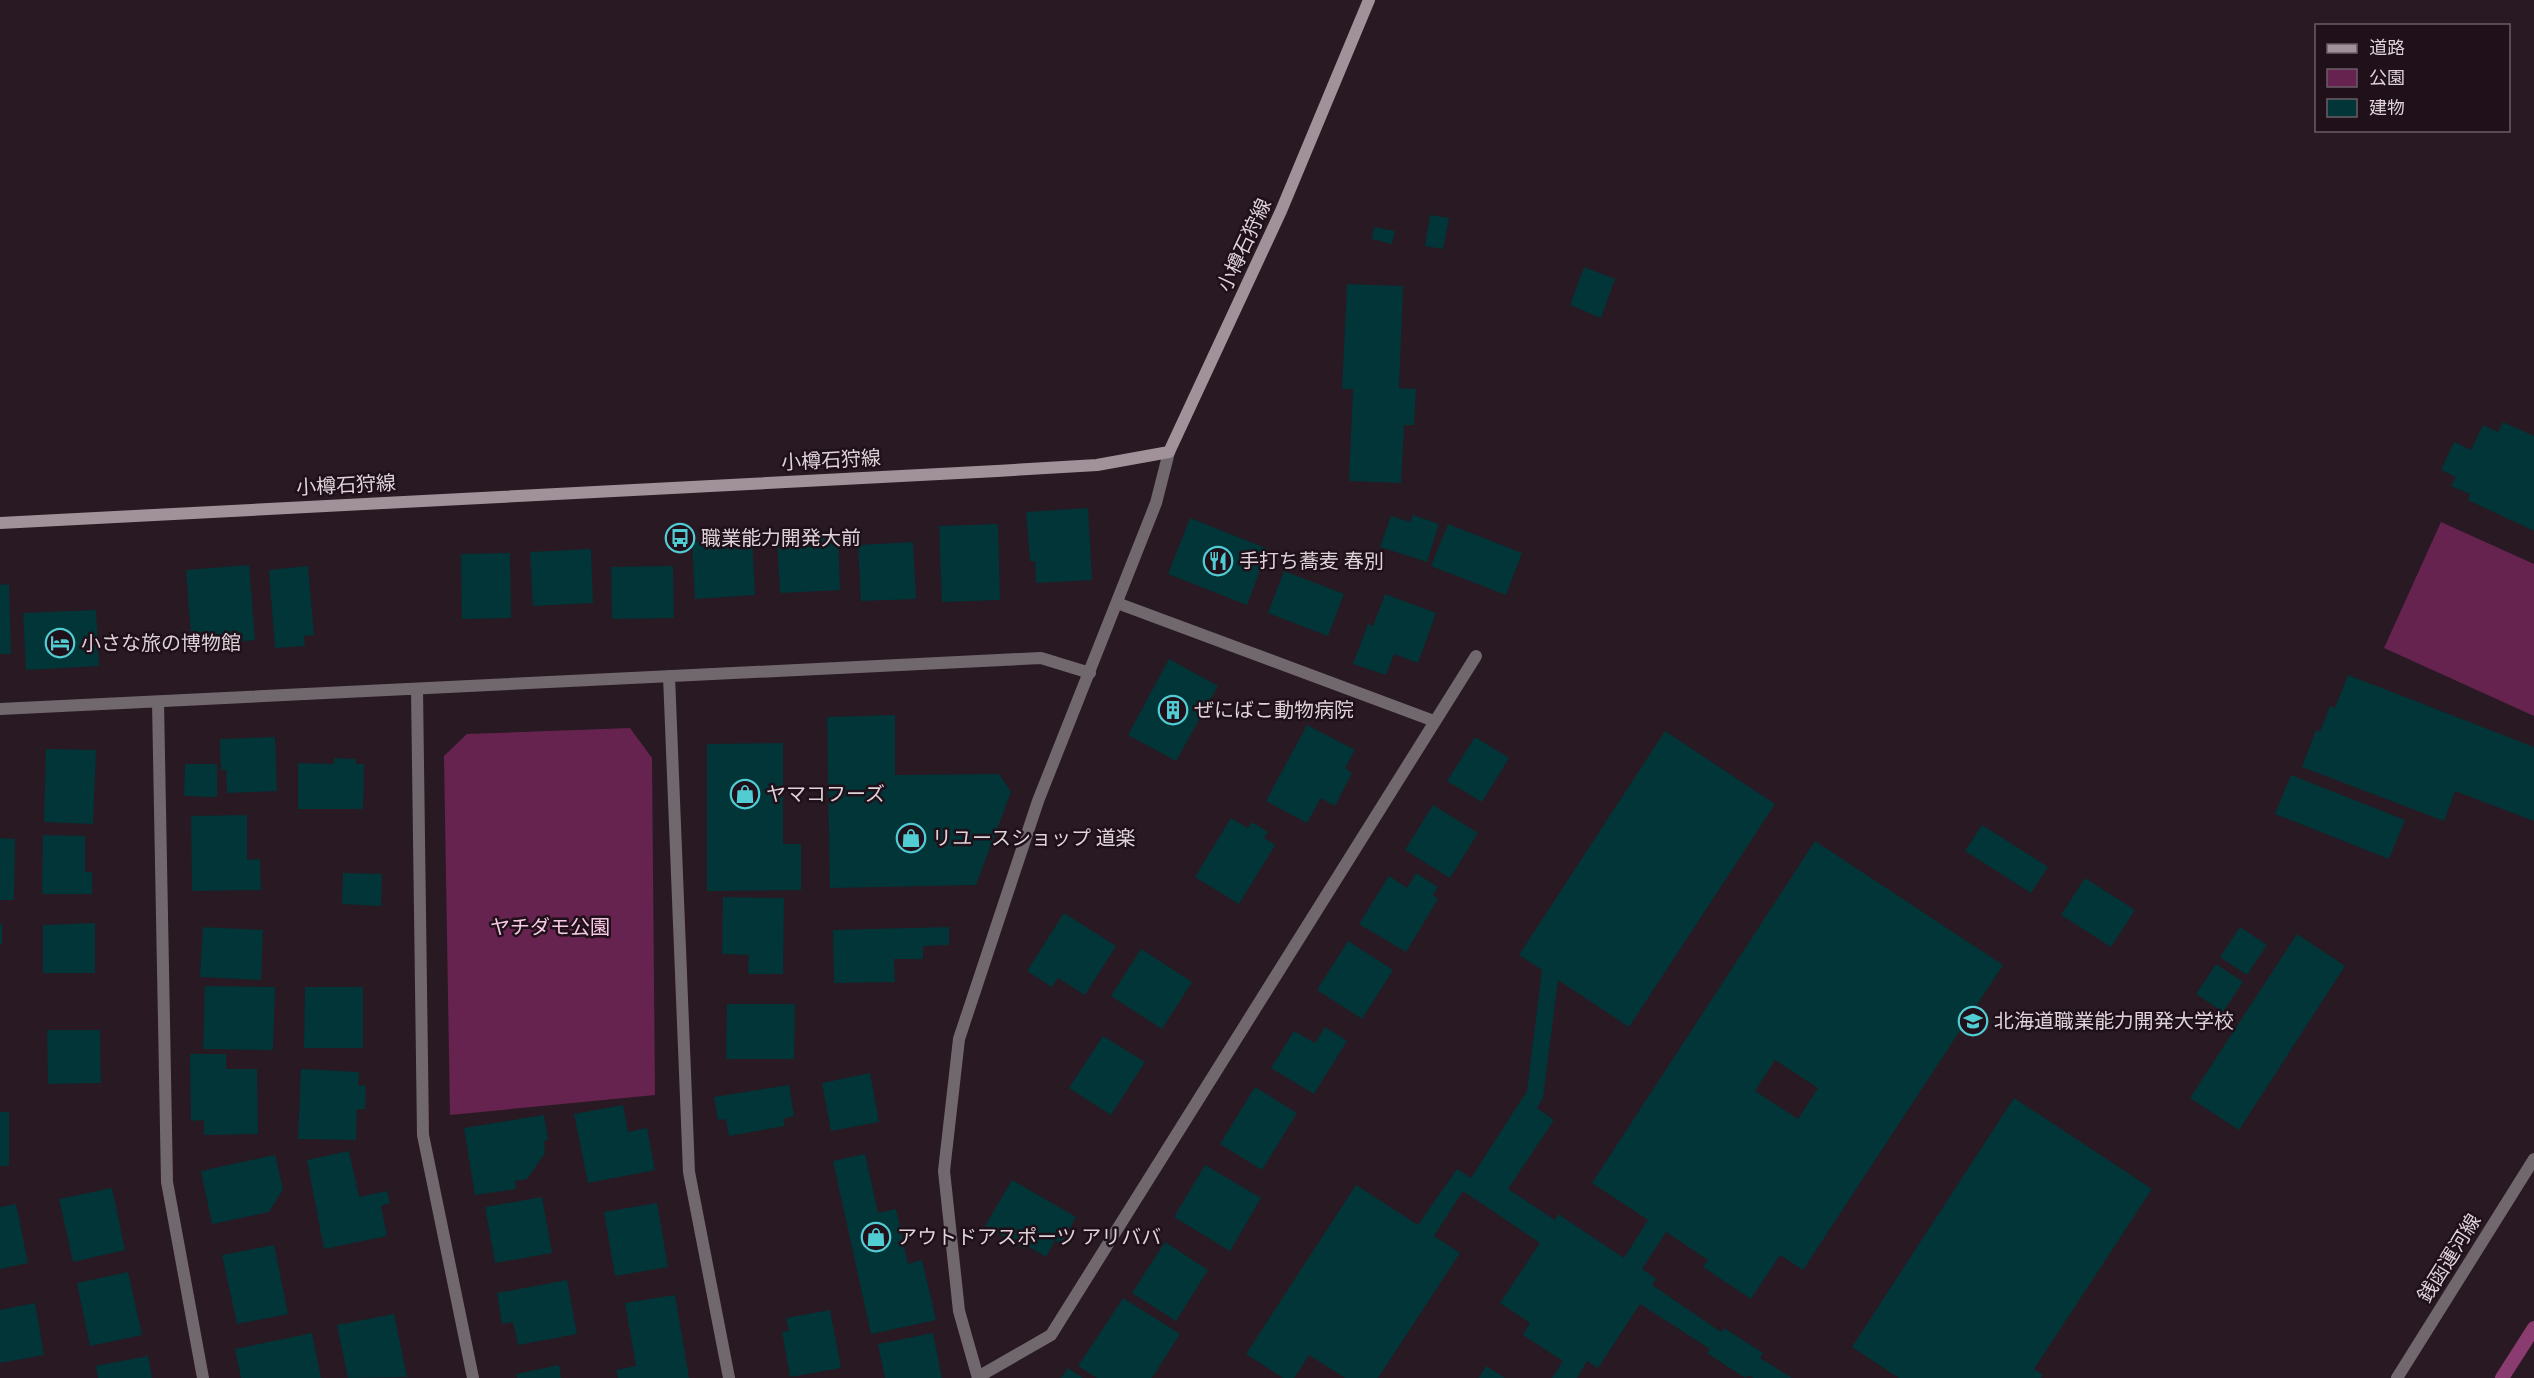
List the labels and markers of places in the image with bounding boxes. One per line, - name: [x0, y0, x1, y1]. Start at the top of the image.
- bus stop icon: 職業能力開発大前: [664, 522, 696, 554]
- place label: 職業能力開発大前: [701, 527, 861, 550]
- restaurant icon: 手打ち蕎麦 春別: [1202, 545, 1234, 577]
- place label: 手打ち蕎麦 春別: [1239, 550, 1384, 573]
- hotel icon: 小さな旅の博物館: [44, 627, 76, 659]
- place label: 小さな旅の博物館: [81, 632, 241, 655]
- building icon: ぜにばこ動物病院: [1157, 694, 1189, 726]
- place label: ぜにばこ動物病院: [1194, 699, 1354, 722]
- shop icon: ヤマコフーズ: [729, 778, 761, 810]
- place label: ヤマコフーズ: [766, 783, 885, 806]
- shop icon: リユースショップ 道楽: [895, 822, 927, 854]
- place label: リユースショップ 道楽: [932, 827, 1136, 850]
- school or university icon: 北海道職業能力開発大学校: [1957, 1005, 1989, 1037]
- place label: 北海道職業能力開発大学校: [1994, 1010, 2234, 1033]
- shop icon: アウトドアスポーツ アリババ: [860, 1221, 892, 1253]
- place label: アウトドアスポーツ アリババ: [897, 1226, 1161, 1249]

